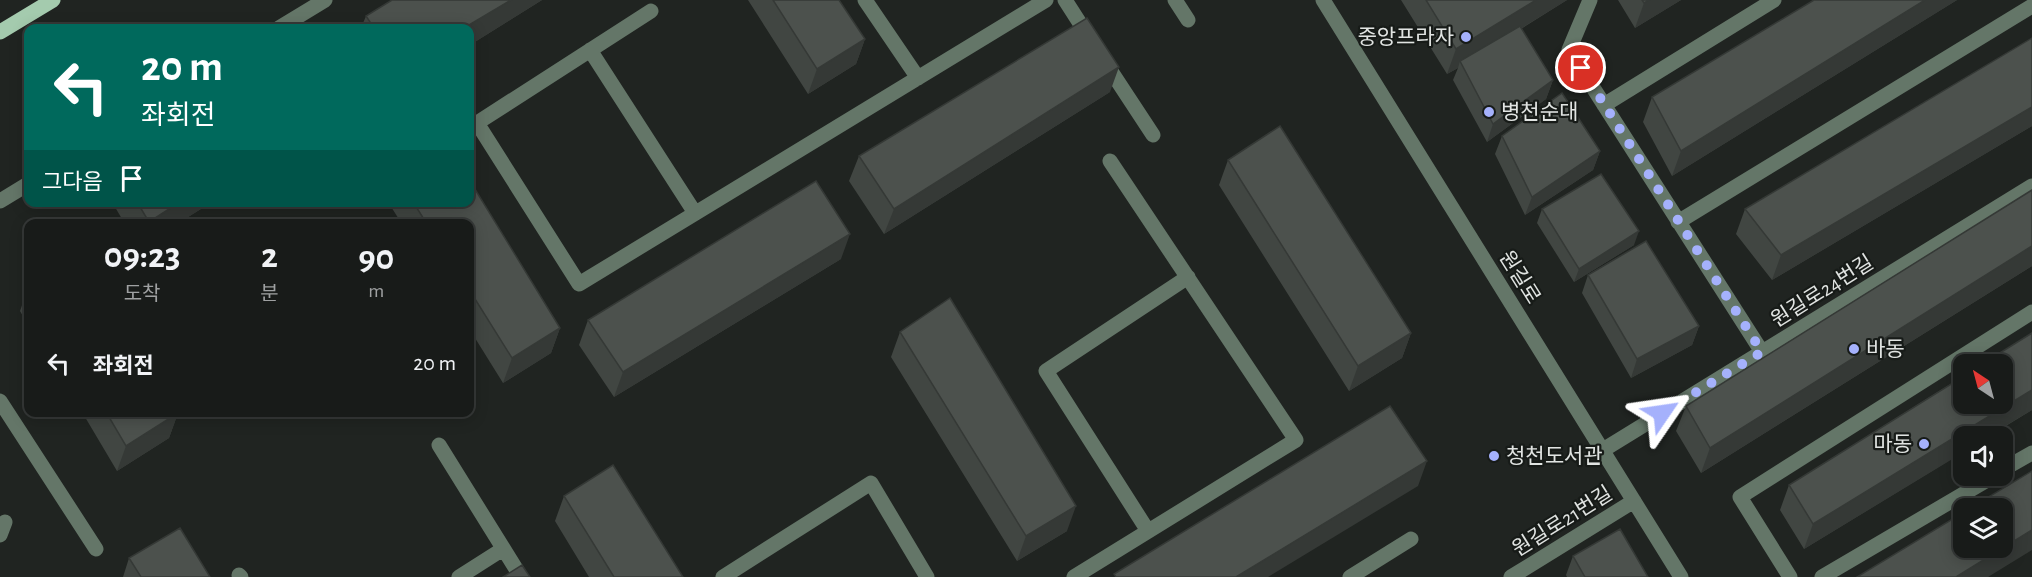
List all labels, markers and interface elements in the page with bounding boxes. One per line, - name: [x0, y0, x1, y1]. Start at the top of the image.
- place label: 중앙프라자: [1357, 26, 1454, 48]
- marker: 중앙프라자: [1459, 30, 1473, 44]
- pin: [1555, 42, 1606, 93]
- text: 20 m: [141, 46, 223, 88]
- icon: left: [42, 48, 120, 126]
- icon: arrive: [1564, 51, 1597, 84]
- place label: 병천순대: [1501, 101, 1578, 123]
- text: 좌회전: [141, 102, 216, 129]
- marker: 병천순대: [1482, 105, 1496, 119]
- icon: arrive: [115, 162, 148, 195]
- text: 그다음: [42, 171, 103, 193]
- text: 09:23: [104, 238, 181, 274]
- text: 2: [261, 238, 278, 274]
- text: 90: [358, 240, 394, 276]
- street label: 원길로: [1495, 247, 1545, 307]
- street label: 원길로24번길: [1767, 251, 1877, 331]
- text: m: [368, 281, 384, 301]
- text: 도착: [124, 284, 160, 304]
- text: 분: [260, 284, 279, 304]
- place label: 바동: [1866, 338, 1905, 360]
- marker: 바동: [1847, 342, 1861, 356]
- icon: left: [42, 347, 75, 380]
- text: 20 m: [413, 352, 456, 374]
- north arrow: [1953, 354, 2013, 414]
- map controls: [1953, 354, 2013, 558]
- text: 좌회전: [93, 355, 154, 377]
- position arrow: [1630, 381, 1694, 445]
- button: sound: [1953, 426, 2013, 486]
- place label: 마동: [1873, 433, 1912, 455]
- marker: 마동: [1917, 437, 1931, 451]
- place label: 청천도서관: [1506, 445, 1603, 467]
- marker: 청천도서관: [1487, 449, 1501, 463]
- street label: 원길로21번길: [1508, 482, 1616, 560]
- button: layers: [1953, 498, 2013, 558]

